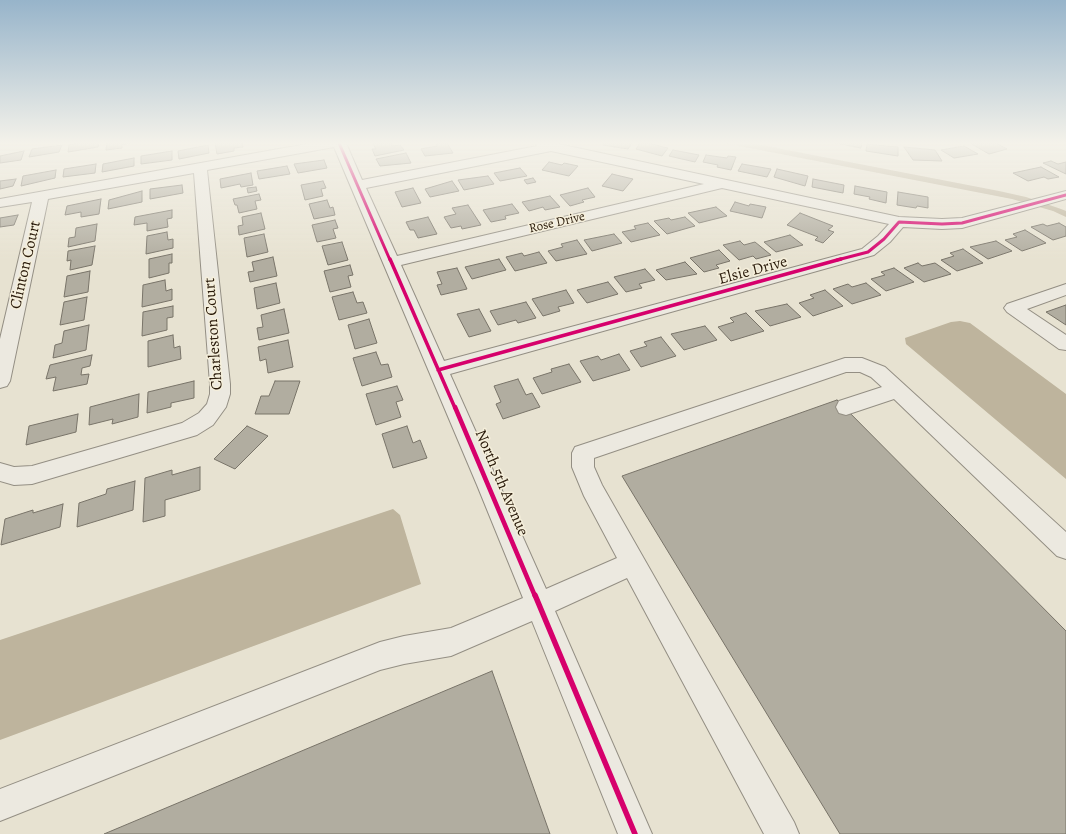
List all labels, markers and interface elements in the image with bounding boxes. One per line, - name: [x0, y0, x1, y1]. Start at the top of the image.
- street label: Rose Drive: [528, 209, 586, 237]
- street label: Clinton Court: [7, 219, 45, 311]
- street label: Elsie Drive: [716, 253, 790, 289]
- street label: Charleston Court: [200, 277, 228, 391]
- street label: North 5th Avenue: [470, 427, 532, 539]

